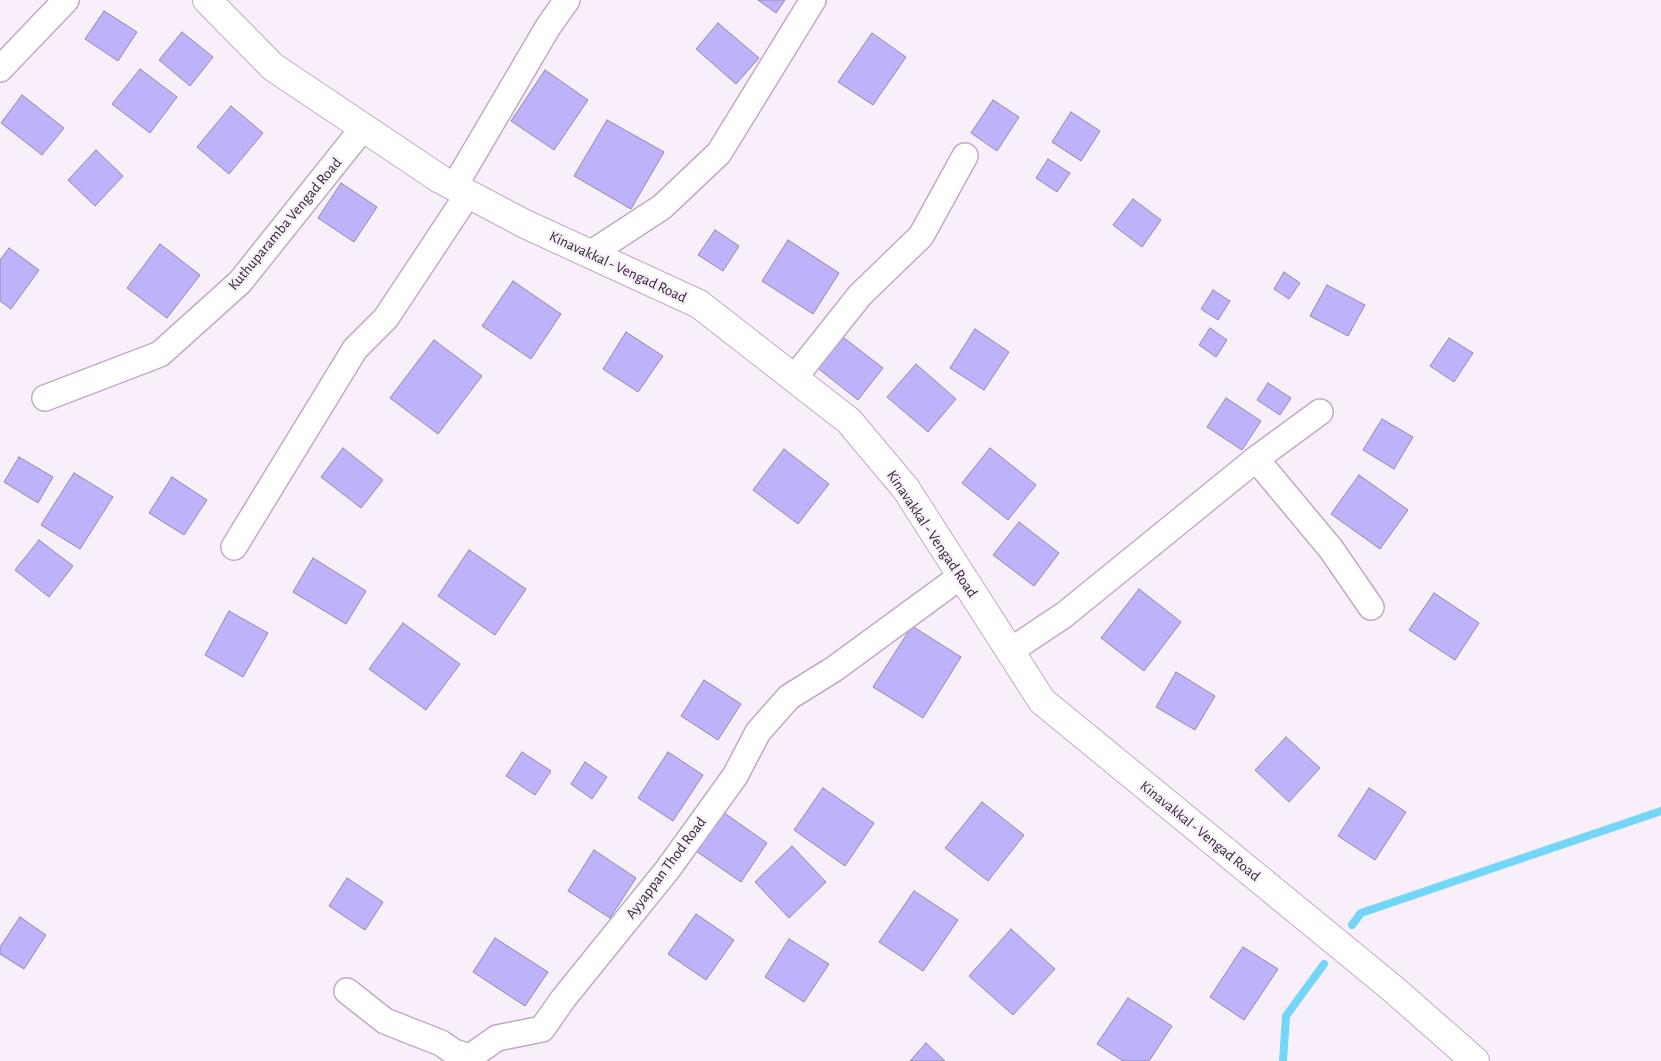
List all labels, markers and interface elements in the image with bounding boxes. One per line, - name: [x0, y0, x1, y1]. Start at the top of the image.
- street label: Kuthuparamba Vengad Road: [224, 154, 346, 294]
- street label: Kinavakkal - Vengad Road: [546, 227, 690, 307]
- street label: Kinavakkal - Vengad Road: [883, 467, 981, 601]
- street label: Kinavakkal - Vengad Road: [1136, 777, 1264, 885]
- street label: Ayyappan Thod Road: [622, 814, 710, 922]

